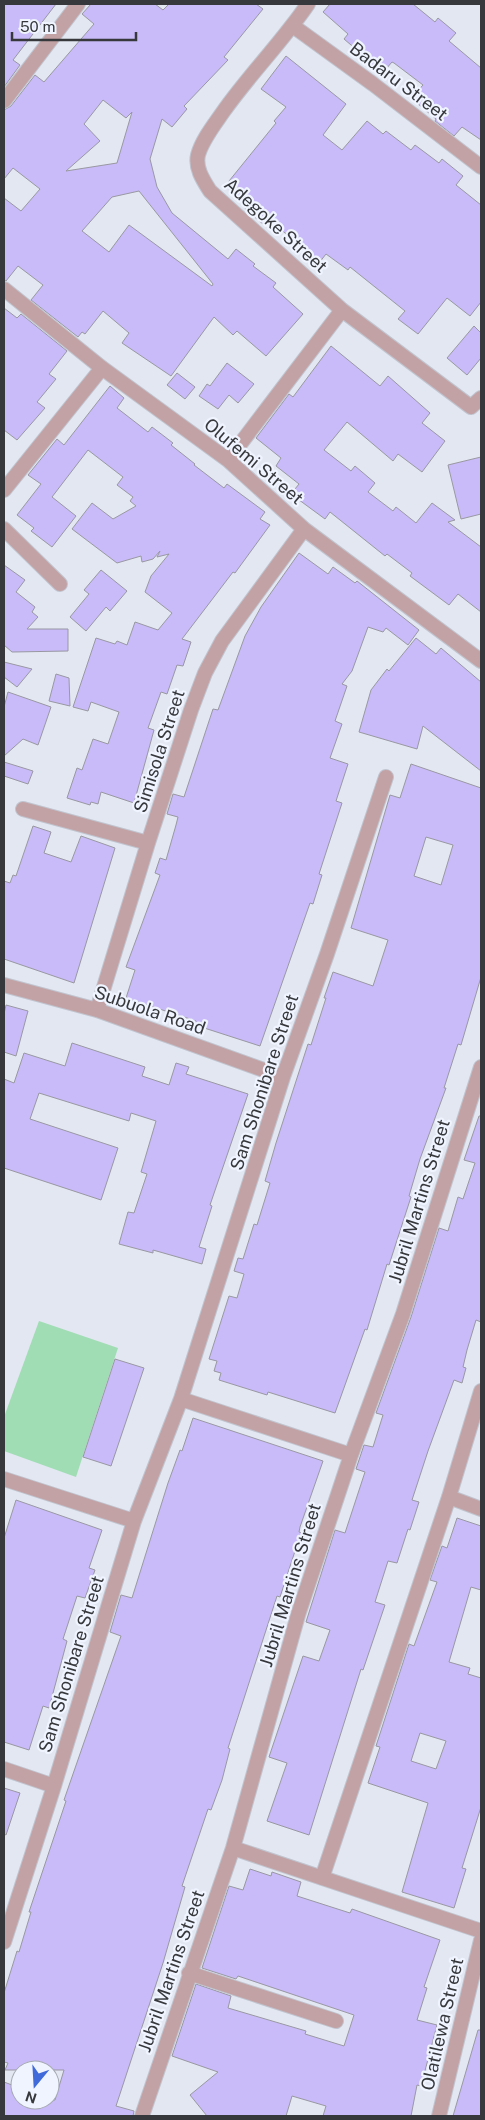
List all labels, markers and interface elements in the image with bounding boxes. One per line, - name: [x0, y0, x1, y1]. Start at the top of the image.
- scale bar: [12, 10, 136, 42]
- text: 50 m: [20, 18, 55, 35]
- street label: Badaru Street: [346, 37, 452, 125]
- street label: Adegoke Street: [220, 173, 332, 277]
- street label: Olufemi Street: [200, 413, 308, 509]
- street label: Simisola Street: [129, 687, 189, 815]
- street label: Subuola Road: [92, 981, 208, 1039]
- street label: Sam Shonibare Street: [226, 991, 302, 1173]
- street label: Jubril Martins Street: [384, 1117, 454, 1285]
- street label: Jubril Martins Street: [255, 1501, 325, 1669]
- street label: Sam Shonibare Street: [34, 1573, 108, 1755]
- street label: Jubril Martins Street: [133, 1887, 209, 2055]
- street label: Olatilewa Street: [417, 1956, 467, 2092]
- north arrow: [10, 2060, 60, 2110]
- text: N: [23, 2088, 39, 2107]

